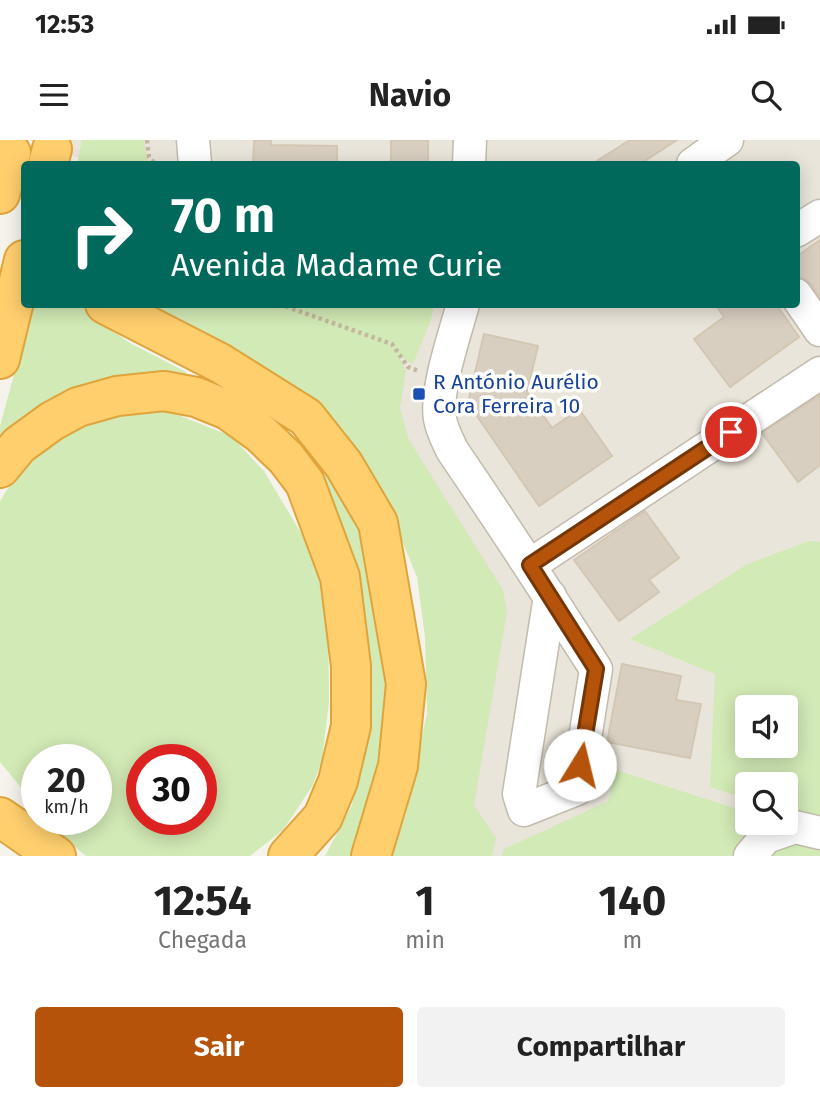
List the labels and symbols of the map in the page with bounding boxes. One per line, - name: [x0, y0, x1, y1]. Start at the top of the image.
- place label: R António Aurélio Cora Ferreira 10: [433, 369, 599, 419]
- marker: R António Aurélio Cora Ferreira 10: [411, 386, 427, 402]
- pin: [701, 402, 761, 462]
- position arrow: [543, 728, 617, 802]
- speed limit sign: 30: [126, 744, 217, 835]

